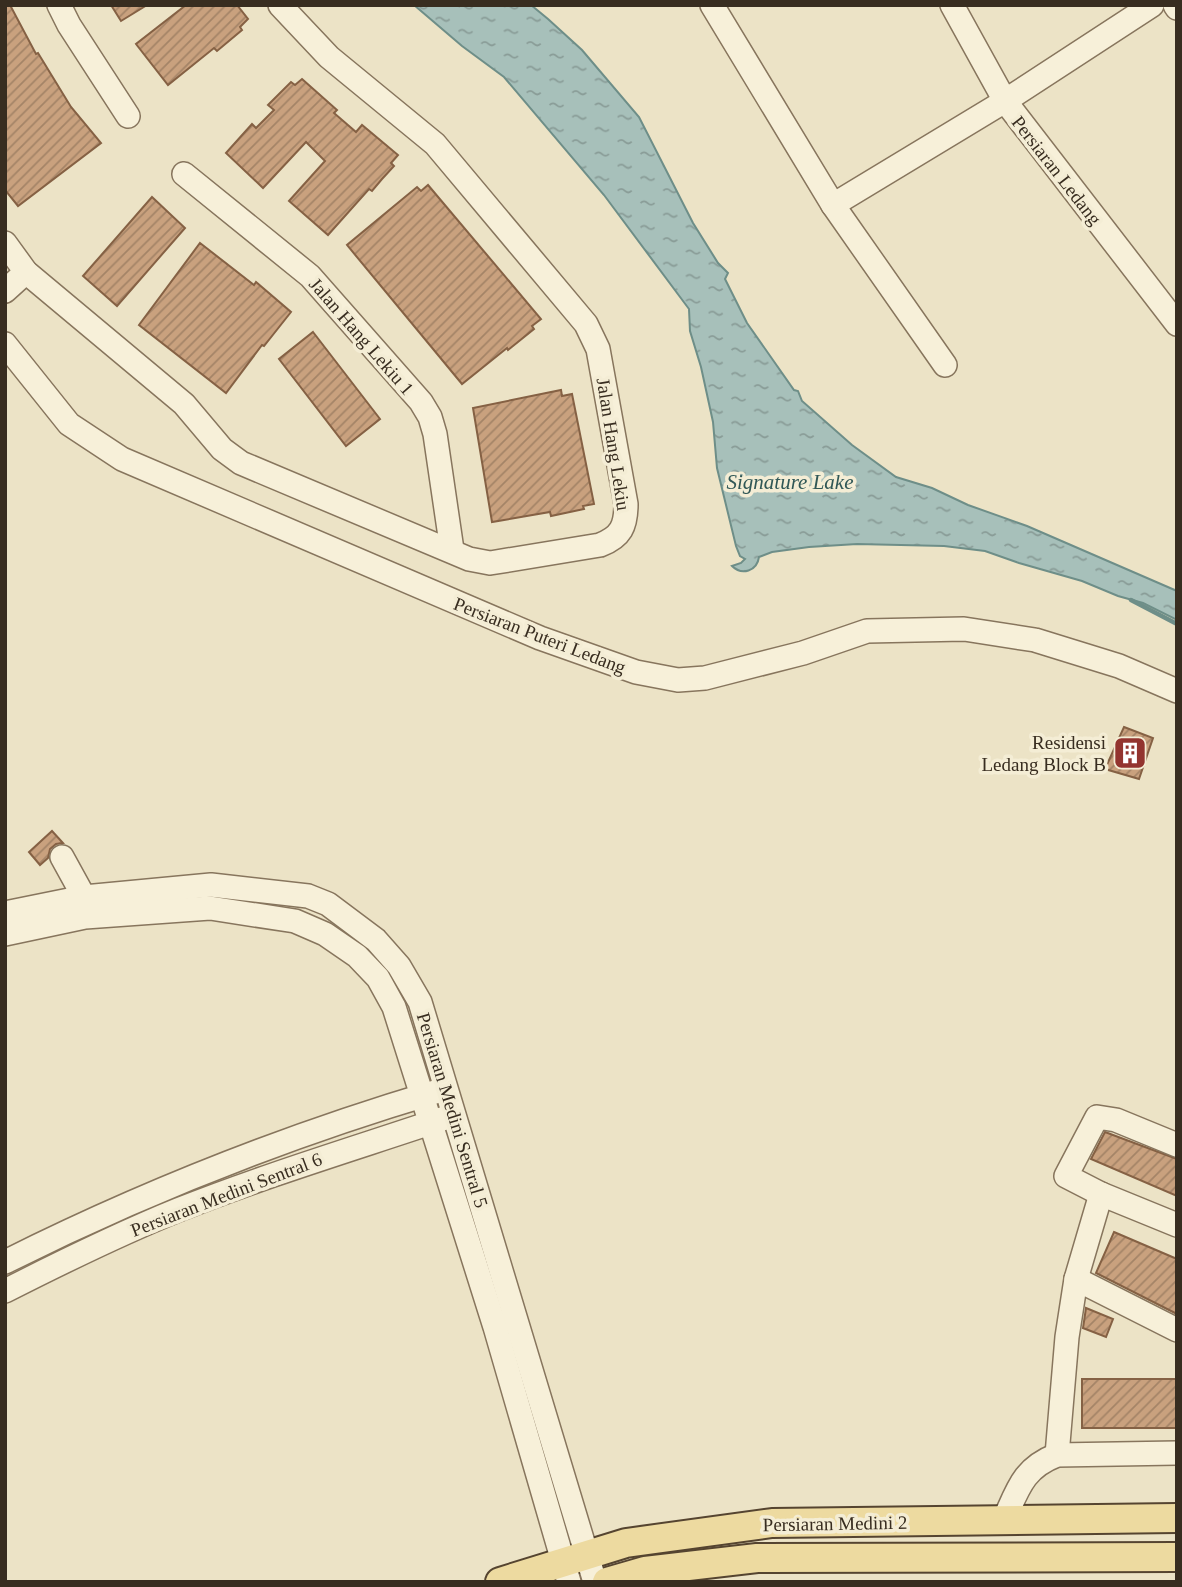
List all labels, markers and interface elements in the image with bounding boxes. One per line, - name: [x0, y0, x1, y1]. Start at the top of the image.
- street label: Persiaran Ledang: [1008, 112, 1106, 229]
- street label: Jalan Hang Lekiu 1: [305, 273, 418, 399]
- street label: Jalan Hang Lekiu: [593, 376, 634, 512]
- water label: Signature Lake: [727, 470, 853, 494]
- street label: Persiaran Puteri Ledang: [451, 593, 629, 678]
- place label: Residensi Ledang Block B: [981, 732, 1106, 775]
- building icon: Residensi Ledang Block B: [1111, 734, 1149, 772]
- street label: Persiaran Medini Sentral 5: [413, 1010, 492, 1210]
- street label: Persiaran Medini Sentral 6: [128, 1148, 325, 1241]
- street label: Persiaran Medini 2: [763, 1512, 907, 1535]

